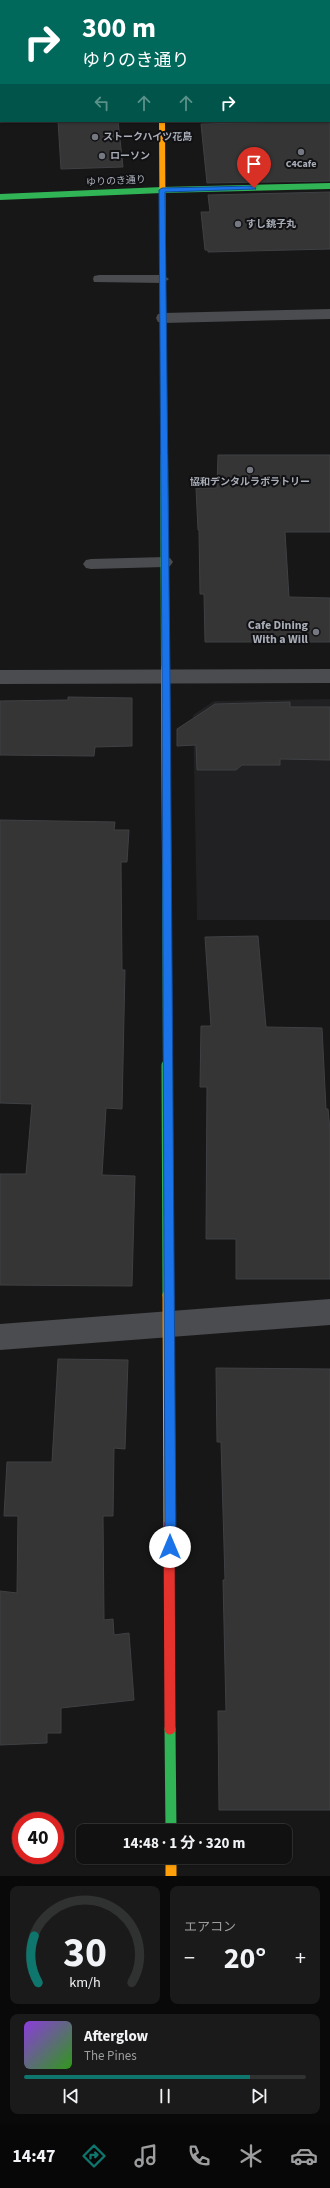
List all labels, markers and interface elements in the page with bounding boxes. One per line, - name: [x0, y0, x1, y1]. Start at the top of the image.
- text: 300 m: [82, 8, 156, 48]
- icon: right: [16, 16, 68, 68]
- text: ゆりのき通り: [82, 48, 189, 73]
- icon: left: [91, 92, 113, 114]
- icon: ahead: [133, 92, 155, 114]
- icon: ahead: [175, 92, 197, 114]
- icon: right: [217, 92, 239, 114]
- place label: ストークハイツ花島: [103, 130, 192, 144]
- marker: ストークハイツ花島: [90, 132, 100, 142]
- pin: [237, 147, 271, 188]
- marker: C4Cafe: [296, 147, 306, 157]
- place label: ローソン: [110, 149, 150, 163]
- marker: ローソン: [97, 151, 107, 161]
- icon: arrive: [243, 153, 265, 175]
- place label: C4Cafe: [286, 157, 316, 171]
- street label: ゆりのき通り: [86, 172, 146, 190]
- place label: すし銚子丸: [246, 217, 296, 231]
- marker: すし銚子丸: [233, 219, 243, 229]
- marker: 協和デンタルラボラトリー: [245, 465, 255, 475]
- place label: 協和デンタルラボラトリー: [190, 475, 310, 489]
- place label: Cafe Dining With a Will: [248, 617, 309, 648]
- marker: Cafe Dining With a Will: [311, 627, 321, 637]
- position arrow: [149, 1526, 191, 1568]
- speed limit sign: 40: [12, 1812, 64, 1864]
- text: 14:48 · 1 分 · 320 m: [123, 1833, 245, 1854]
- text: エアコン: [184, 1918, 236, 1936]
- text: 30: [63, 1923, 107, 1983]
- text: 20°: [224, 1937, 266, 1980]
- text: −: [184, 1942, 195, 1974]
- text: +: [295, 1942, 306, 1974]
- text: km/h: [69, 1972, 101, 1993]
- text: Afterglow: [84, 2026, 148, 2047]
- text: The Pines: [84, 2047, 137, 2065]
- icon: previous: [60, 2085, 82, 2107]
- icon: pause: [154, 2085, 176, 2107]
- icon: next: [248, 2085, 270, 2107]
- icon: directions: [80, 2142, 108, 2170]
- icon: music: [132, 2142, 160, 2170]
- icon: phone: [185, 2142, 213, 2170]
- icon: climate: [237, 2142, 265, 2170]
- icon: car: [290, 2142, 318, 2170]
- text: 14:47: [12, 2144, 56, 2169]

